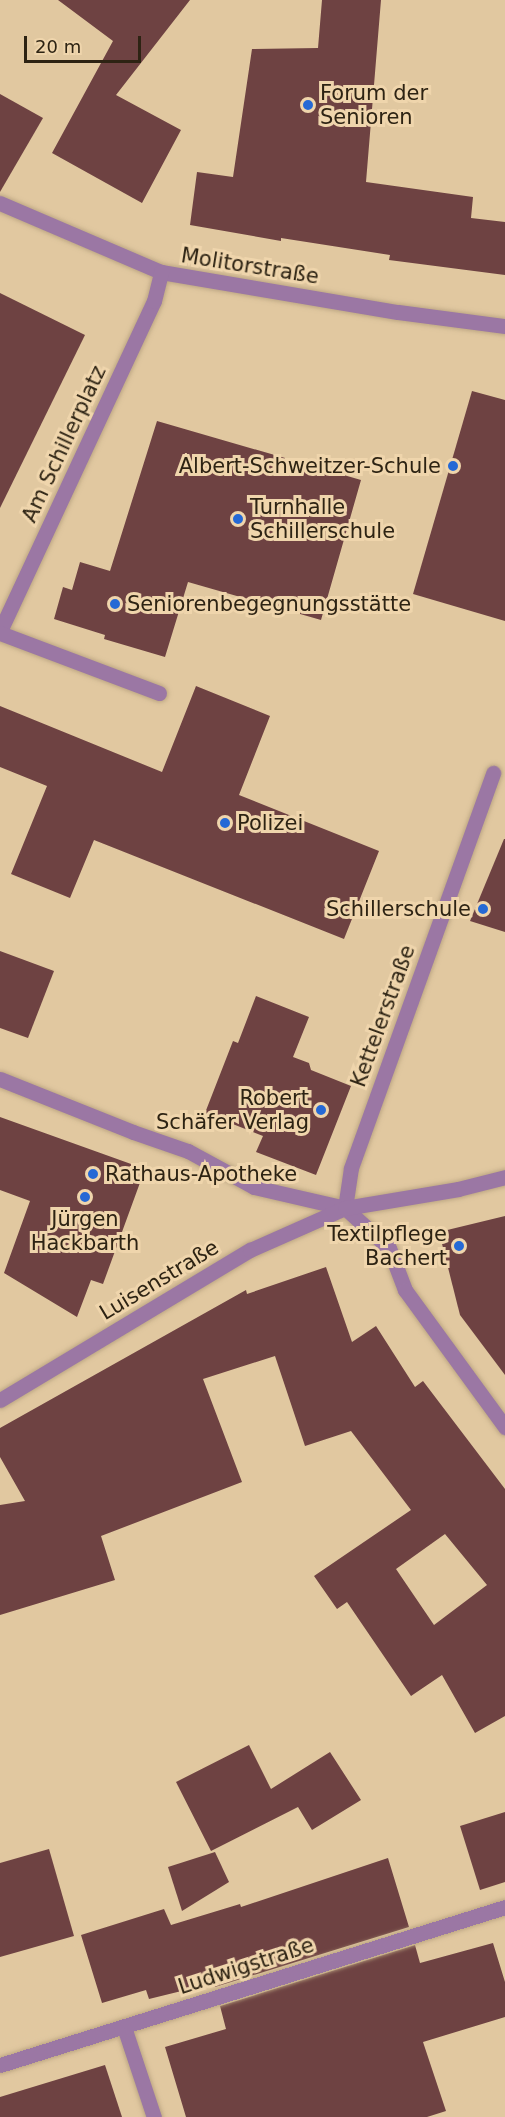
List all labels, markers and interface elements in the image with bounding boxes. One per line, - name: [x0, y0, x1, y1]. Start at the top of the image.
- scale bar: [27, 24, 144, 62]
- text: 20 m: [35, 36, 81, 57]
- place label: Forum der Senioren: [320, 80, 428, 130]
- marker: Forum der Senioren: [301, 98, 315, 112]
- street label: Molitorstraße: [179, 243, 321, 289]
- street label: Am Schillerplatz: [17, 362, 111, 526]
- place label: Albert-Schweitzer-Schule: [179, 453, 441, 479]
- marker: Albert-Schweitzer-Schule: [446, 459, 460, 473]
- place label: Turnhalle Schillerschule: [250, 494, 395, 544]
- marker: Turnhalle Schillerschule: [231, 512, 245, 526]
- place label: Seniorenbegegnungsstätte: [127, 591, 411, 617]
- marker: Seniorenbegegnungsstätte: [108, 597, 122, 611]
- place label: Polizei: [237, 810, 303, 836]
- marker: Polizei: [218, 816, 232, 830]
- place label: Schillerschule: [326, 896, 471, 922]
- marker: Schillerschule: [476, 902, 490, 916]
- street label: Kettelerstraße: [346, 942, 420, 1090]
- place label: Robert Schäfer Verlag: [156, 1085, 309, 1135]
- marker: Robert Schäfer Verlag: [314, 1103, 328, 1117]
- place label: Rathaus-Apotheke: [105, 1161, 297, 1187]
- marker: Rathaus-Apotheke: [86, 1167, 100, 1181]
- marker: Jürgen Hackbarth: [78, 1190, 92, 1204]
- place label: Jürgen Hackbarth: [31, 1206, 139, 1256]
- place label: Textilpflege Bachert: [327, 1221, 447, 1271]
- street label: Luisenstraße: [95, 1235, 223, 1325]
- marker: Textilpflege Bachert: [452, 1239, 466, 1253]
- street label: Ludwigstraße: [175, 1932, 317, 2000]

